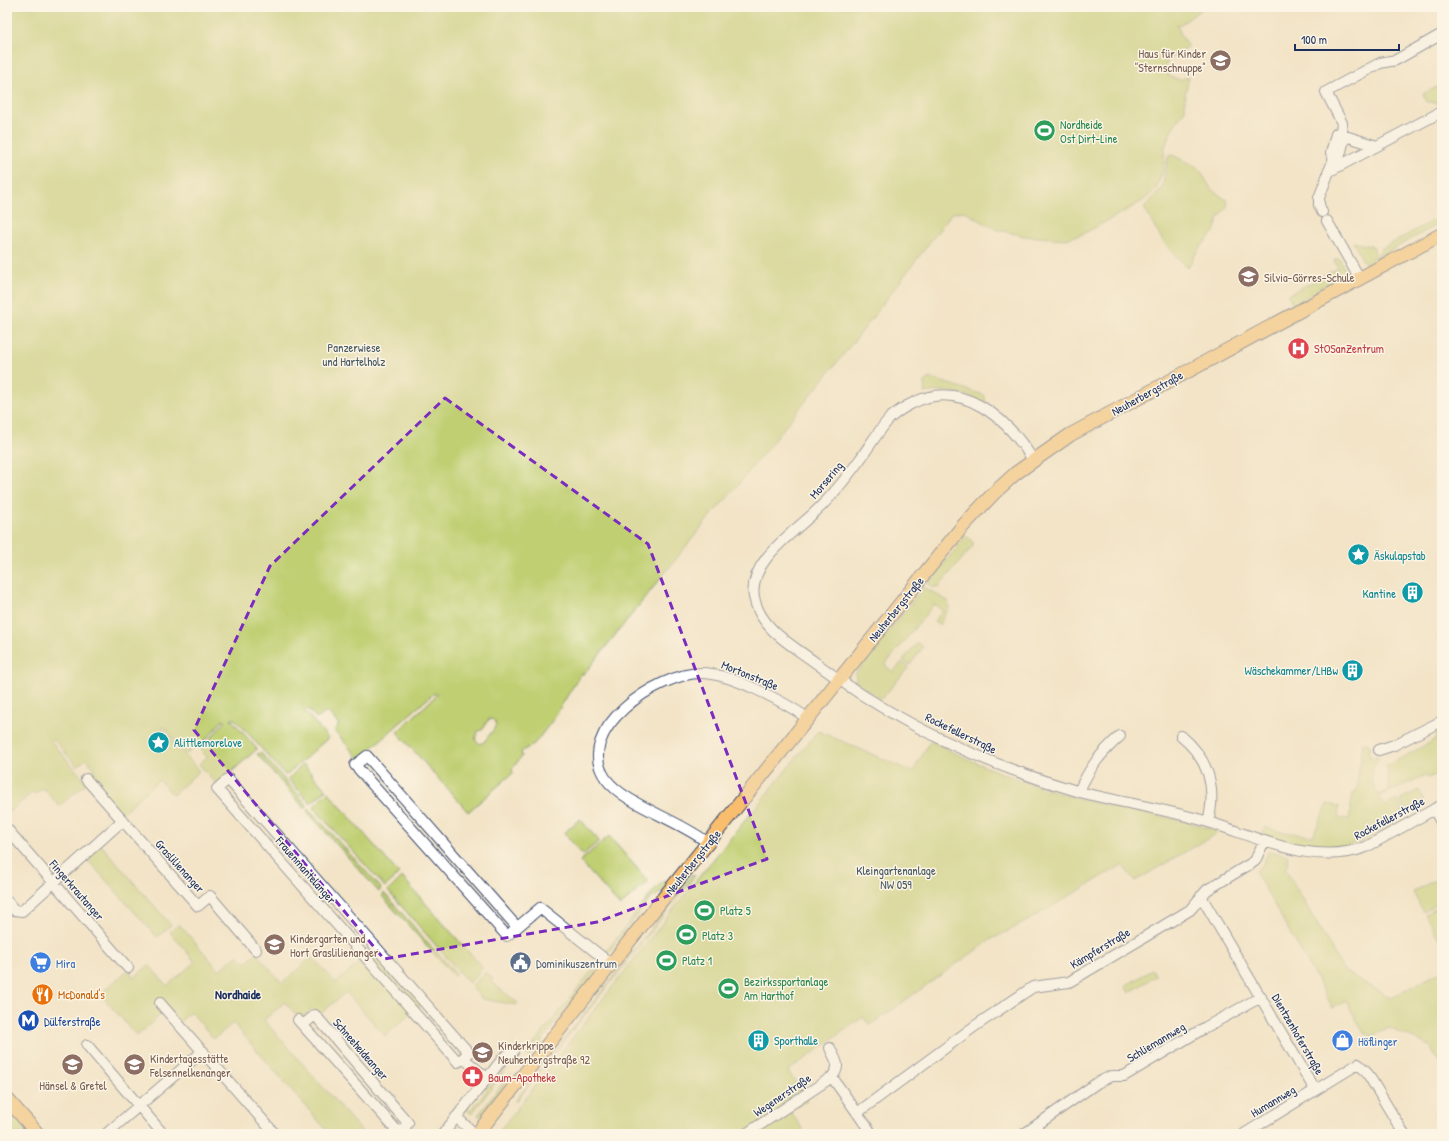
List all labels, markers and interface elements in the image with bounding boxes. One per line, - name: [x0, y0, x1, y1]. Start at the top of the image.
- scale bar: [1295, 26, 1399, 52]
- text: 100 m: [1301, 31, 1327, 48]
- place label: Haus für Kinder "Sternschnuppe": [1135, 45, 1206, 76]
- school or university icon: Haus für Kinder "Sternschnuppe": [1208, 47, 1234, 73]
- place label: Nordheide Ost Dirt-Line: [1060, 116, 1118, 147]
- sports icon: Nordheide Ost Dirt-Line: [1032, 118, 1058, 144]
- school or university icon: Silvia-Görres-Schule: [1236, 264, 1262, 290]
- place label: Silvia-Görres-Schule: [1264, 269, 1355, 286]
- hospital icon: StOSanZentrum: [1286, 335, 1312, 361]
- park label: Panzerwiese und Hartelholz: [323, 339, 385, 370]
- place label: StOSanZentrum: [1314, 340, 1384, 357]
- street label: Neuherbergstraße: [1108, 366, 1186, 420]
- street label: Morsering: [805, 458, 847, 502]
- place icon: Äskulapstab: [1345, 542, 1371, 568]
- place label: Äskulapstab: [1374, 547, 1426, 564]
- street label: Neuherbergstraße: [864, 573, 928, 645]
- building icon: Kantine: [1399, 580, 1425, 606]
- place label: Kantine: [1363, 585, 1396, 602]
- street label: Mortonstraße: [719, 656, 781, 694]
- building icon: Wäschekammer/LHBw: [1340, 657, 1366, 683]
- place label: Wäschekammer/LHBw: [1245, 662, 1338, 679]
- street label: Rockefellerstraße: [922, 708, 1000, 758]
- place icon: Alittlemorelove: [145, 729, 171, 755]
- place label: Alittlemorelove: [174, 734, 242, 751]
- street label: Rockefellerstraße: [1351, 792, 1427, 844]
- street label: Neuherbergstraße: [661, 826, 725, 898]
- street label: Frauenmantelanger: [271, 832, 340, 908]
- street label: Graslilienanger: [151, 836, 209, 897]
- street label: Fingerkrautanger: [45, 855, 108, 924]
- park label: Kleingartenanlage NW 059: [856, 862, 936, 893]
- sports icon: Platz 5: [692, 897, 718, 923]
- place label: Platz 5: [720, 902, 751, 919]
- sports icon: Platz 3: [673, 922, 699, 948]
- street label: Kämpferstraße: [1067, 923, 1133, 973]
- place label: Platz 3: [702, 927, 733, 944]
- place label: Kindergarten und Hort Graslilienanger: [290, 930, 379, 961]
- school or university icon: Kindergarten und Hort Graslilienanger: [261, 932, 287, 958]
- sports icon: Platz 1: [653, 947, 679, 973]
- supermarket icon: Mira: [28, 950, 54, 976]
- public building icon: Dominikuszentrum: [508, 950, 534, 976]
- place label: Platz 1: [682, 952, 712, 969]
- place label: Mira: [56, 955, 75, 972]
- place label: Dominikuszentrum: [536, 955, 617, 972]
- place label: Bezirkssportanlage Am Harthof: [744, 973, 829, 1004]
- sports icon: Bezirkssportanlage Am Harthof: [715, 975, 741, 1001]
- restaurant icon: McDonald's: [29, 981, 55, 1007]
- district label: Nordhaide: [215, 985, 262, 1003]
- place label: McDonald's: [58, 986, 105, 1003]
- street label: Dientzenhoferstraße: [1268, 990, 1328, 1078]
- metro station icon: Dülferstraße: [16, 1008, 42, 1034]
- place label: Dülferstraße: [44, 1013, 101, 1030]
- street label: Schneeheideanger: [329, 1014, 393, 1084]
- street label: Schliemannweg: [1124, 1018, 1188, 1066]
- building icon: Sporthalle: [745, 1027, 771, 1053]
- shop icon: Höflinger: [1330, 1028, 1356, 1054]
- place label: Sporthalle: [774, 1032, 818, 1049]
- place label: Höflinger: [1358, 1033, 1398, 1050]
- place label: Kinderkrippe Neuherbergstraße 92: [498, 1037, 590, 1068]
- school or university icon: Kinderkrippe Neuherbergstraße 92: [470, 1039, 496, 1065]
- place label: Kindertagesstätte Felsennelkenanger: [149, 1050, 231, 1081]
- school or university icon: Hänsel & Gretel: [60, 1051, 86, 1077]
- school or university icon: Kindertagesstätte Felsennelkenanger: [121, 1052, 147, 1078]
- pharmacy icon: Baum-Apotheke: [460, 1064, 486, 1090]
- place label: Baum-Apotheke: [488, 1069, 556, 1086]
- street label: Wegenerstraße: [750, 1069, 814, 1121]
- place label: Hänsel & Gretel: [39, 1077, 108, 1094]
- street label: Humannweg: [1247, 1081, 1299, 1121]

